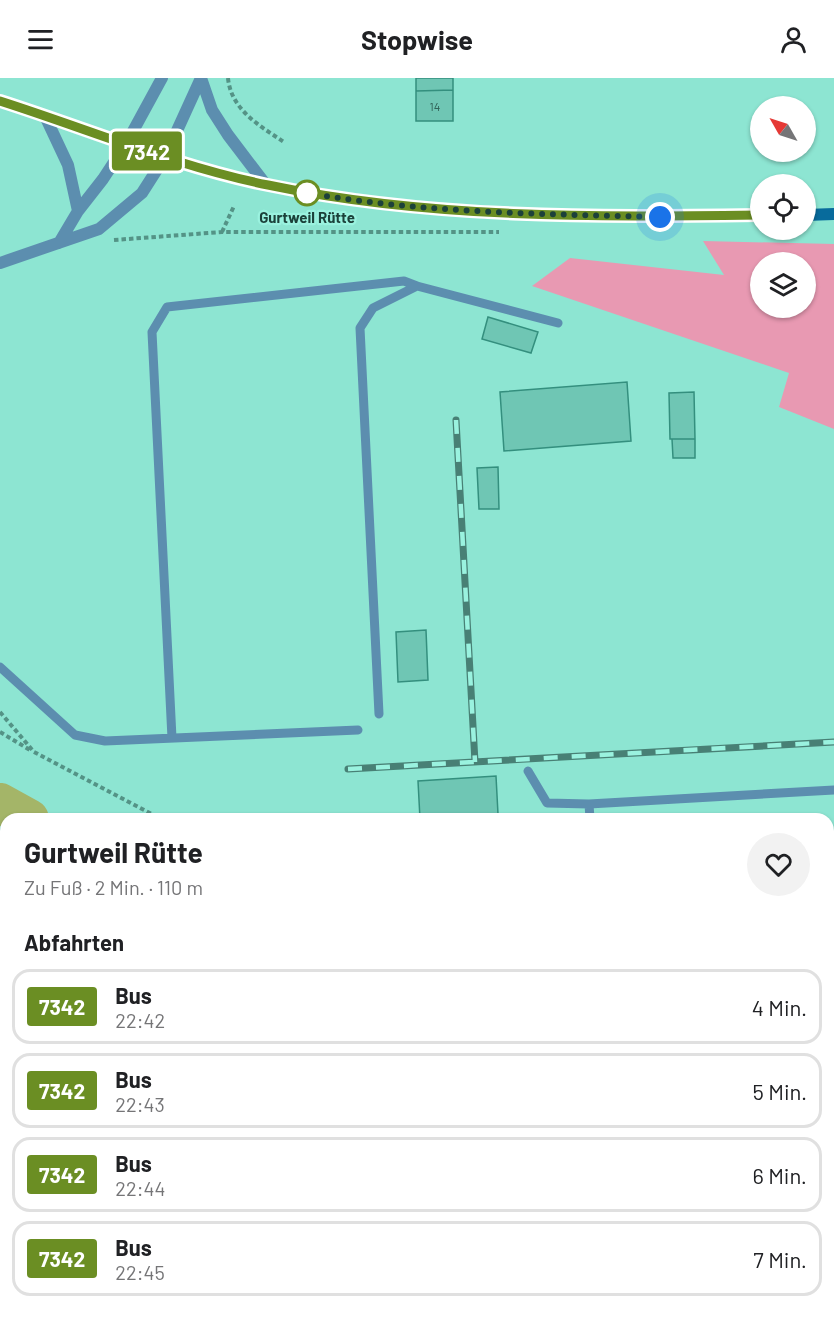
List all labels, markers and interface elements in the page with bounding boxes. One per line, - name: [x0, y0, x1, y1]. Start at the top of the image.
- icon: menu: [24, 23, 57, 56]
- text: Stopwise: [361, 23, 473, 55]
- icon: person: [777, 23, 810, 56]
- north arrow: [750, 96, 816, 162]
- map controls: [750, 96, 816, 318]
- house number: 14: [430, 99, 440, 113]
- line badge: 7342: [105, 132, 189, 170]
- text: 7342: [124, 139, 170, 164]
- button: locate: [750, 174, 816, 240]
- marker: Gurtweil Rütte: [294, 180, 320, 206]
- your location: [645, 202, 675, 232]
- place label: Gurtweil Rütte: [259, 208, 355, 226]
- button: layers: [750, 252, 816, 318]
- button: heart: [747, 833, 810, 896]
- text: Gurtweil Rütte: [24, 835, 203, 869]
- text: Zu Fuß · 2 Min. · 110 m: [24, 875, 203, 899]
- text: Abfahrten: [24, 929, 124, 955]
- text: Bus: [115, 982, 152, 1008]
- text: 7342: [39, 994, 85, 1019]
- text: 4 Min.: [752, 994, 807, 1020]
- text: 22:42: [115, 1008, 165, 1032]
- text: Bus: [115, 1066, 152, 1092]
- text: 7342: [39, 1078, 85, 1103]
- text: 5 Min.: [752, 1078, 807, 1104]
- text: 22:43: [115, 1092, 165, 1116]
- text: Bus: [115, 1150, 152, 1176]
- text: 7342: [39, 1162, 85, 1187]
- text: 6 Min.: [752, 1162, 807, 1188]
- text: 22:44: [115, 1176, 166, 1200]
- text: Bus: [115, 1234, 152, 1260]
- text: 7342: [39, 1246, 85, 1271]
- text: 7 Min.: [753, 1246, 807, 1272]
- text: 22:45: [115, 1260, 165, 1284]

